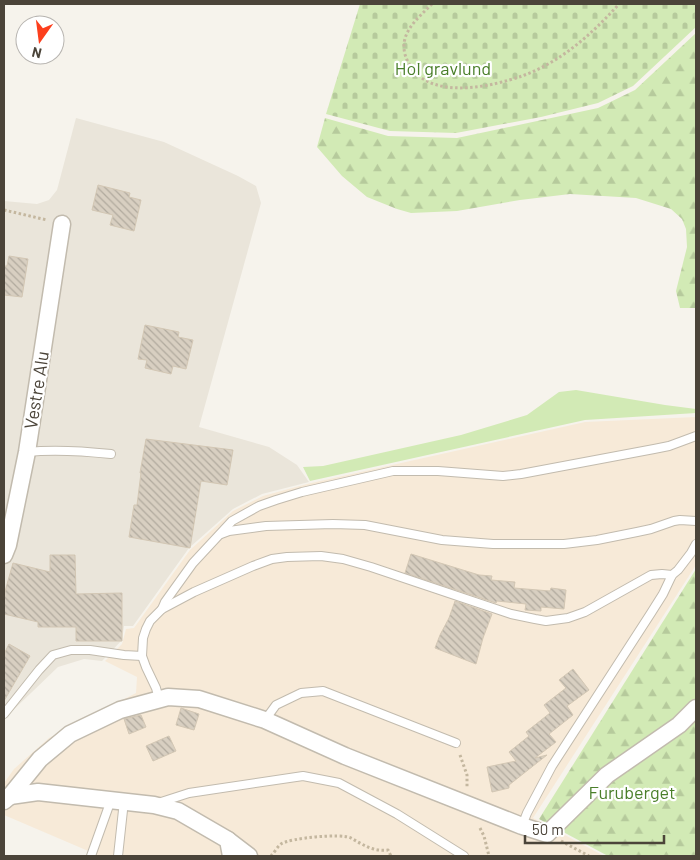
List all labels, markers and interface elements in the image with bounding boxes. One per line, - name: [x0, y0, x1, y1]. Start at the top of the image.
- north arrow: [15, 15, 65, 65]
- text: N: [30, 44, 43, 62]
- park label: Hol gravlund: [395, 57, 491, 79]
- street label: Vestre Alu: [19, 349, 53, 431]
- park label: Furuberget: [588, 781, 676, 803]
- scale bar: [525, 812, 664, 844]
- text: 50 m: [532, 820, 564, 838]

